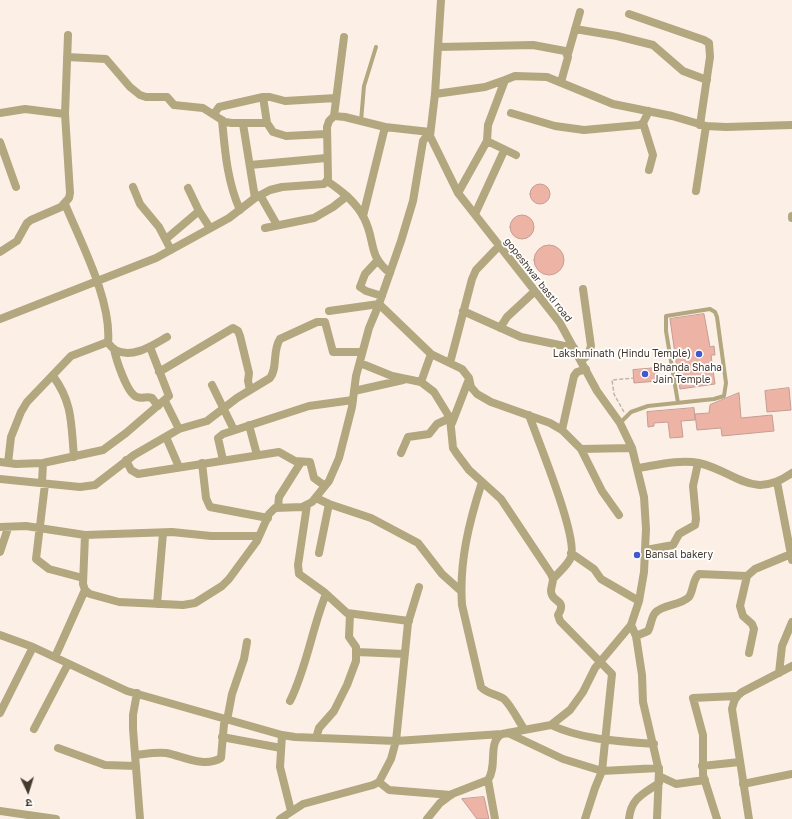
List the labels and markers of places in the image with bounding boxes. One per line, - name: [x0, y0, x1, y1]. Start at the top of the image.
- place label: Lakshminath (Hindu Temple): [553, 348, 691, 360]
- marker: Lakshminath (Hindu Temple): [694, 349, 704, 359]
- place label: Bhanda Shaha Jain Temple: [653, 362, 722, 386]
- marker: Bhanda Shaha Jain Temple: [640, 369, 650, 379]
- place label: Bansal bakery: [645, 549, 713, 561]
- marker: Bansal bakery: [632, 550, 642, 560]

